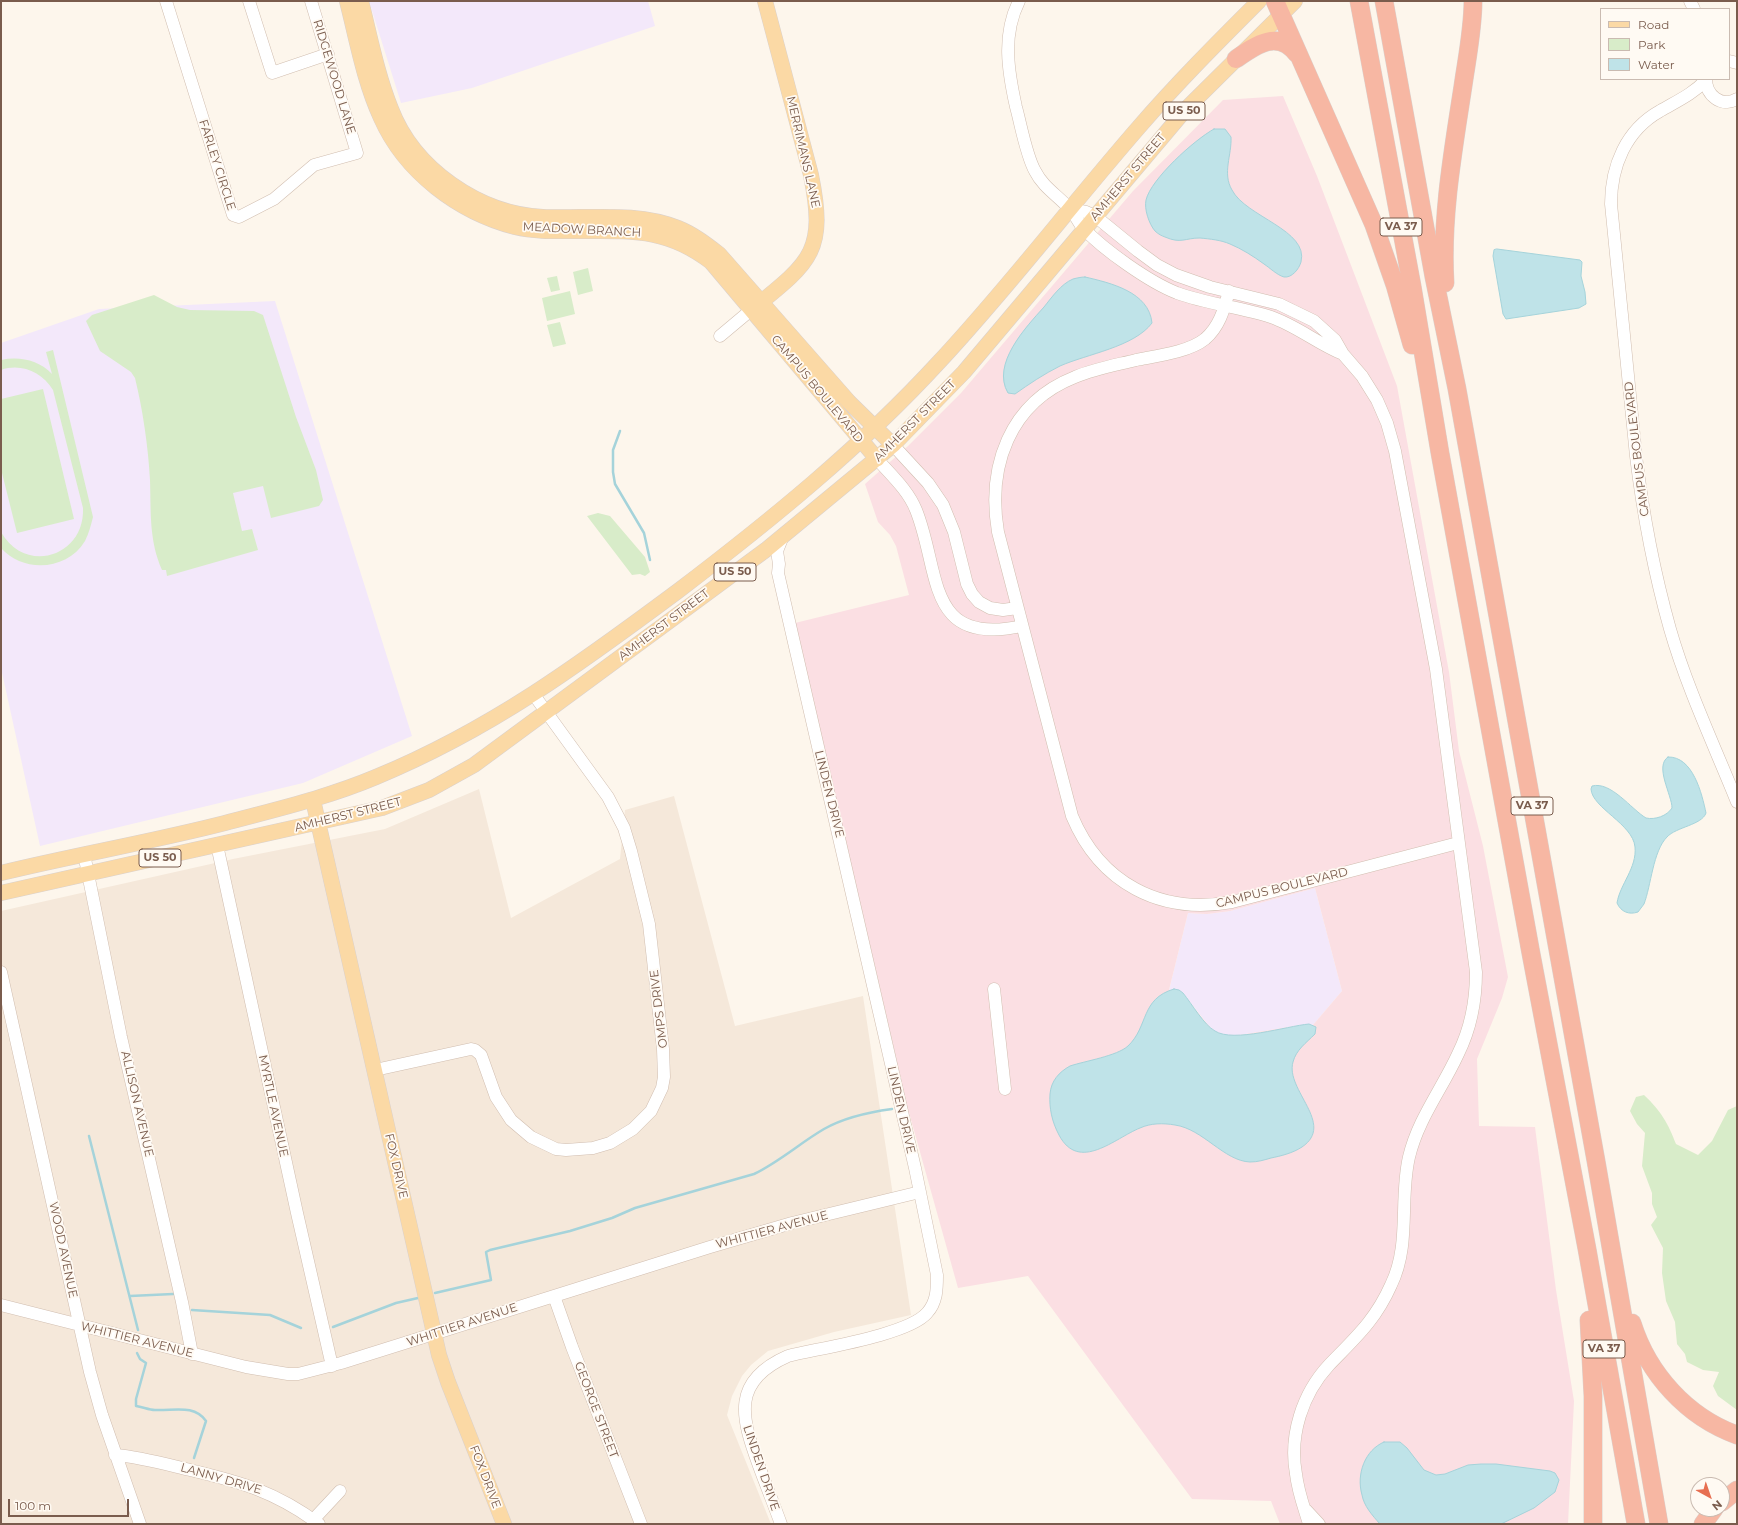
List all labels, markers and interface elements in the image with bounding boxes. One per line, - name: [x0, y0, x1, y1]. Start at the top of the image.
- legend: [1600, 8, 1730, 80]
- text: Road: [1638, 17, 1669, 32]
- street label: RIDGEWOOD LANE: [310, 18, 358, 136]
- text: Park: [1638, 37, 1665, 52]
- text: Water: [1638, 57, 1674, 72]
- street label: MERRIMANS LANE: [783, 95, 823, 209]
- road number: US 50: [1163, 102, 1205, 120]
- street label: FARLEY CIRCLE: [196, 118, 238, 212]
- street label: AMHERST STREET: [1087, 130, 1169, 224]
- road number: VA 37: [1380, 218, 1422, 236]
- street label: MEADOW BRANCH: [522, 220, 642, 240]
- street label: CAMPUS BOULEVARD: [768, 332, 866, 446]
- street label: AMHERST STREET: [871, 377, 959, 465]
- street label: CAMPUS BOULEVARD: [1622, 381, 1652, 517]
- road number: US 50: [714, 563, 756, 581]
- street label: AMHERST STREET: [616, 586, 712, 664]
- street label: LINDEN DRIVE: [811, 749, 847, 839]
- street label: AMHERST STREET: [293, 795, 403, 835]
- road number: VA 37: [1511, 797, 1553, 815]
- road number: US 50: [139, 849, 181, 867]
- street label: CAMPUS BOULEVARD: [1214, 865, 1350, 911]
- street label: OMPS DRIVE: [647, 969, 671, 1049]
- street label: ALLISON AVENUE: [118, 1050, 156, 1158]
- street label: MYRTLE AVENUE: [255, 1054, 291, 1158]
- street label: LINDEN DRIVE: [884, 1065, 918, 1155]
- street label: FOX DRIVE: [382, 1132, 410, 1200]
- street label: WOOD AVENUE: [46, 1201, 80, 1299]
- street label: WHITTIER AVENUE: [714, 1208, 830, 1252]
- street label: WHITTIER AVENUE: [405, 1300, 519, 1350]
- street label: WHITTIER AVENUE: [79, 1319, 195, 1361]
- road number: VA 37: [1583, 1340, 1625, 1358]
- street label: GEORGE STREET: [571, 1360, 621, 1460]
- street label: LINDEN DRIVE: [740, 1423, 782, 1513]
- street label: FOX DRIVE: [466, 1443, 504, 1511]
- street label: LANNY DRIVE: [179, 1460, 263, 1498]
- north arrow: [1690, 1477, 1730, 1517]
- scale bar: [10, 1491, 131, 1517]
- text: N: [1709, 1497, 1725, 1514]
- text: 100 m: [15, 1498, 51, 1513]

